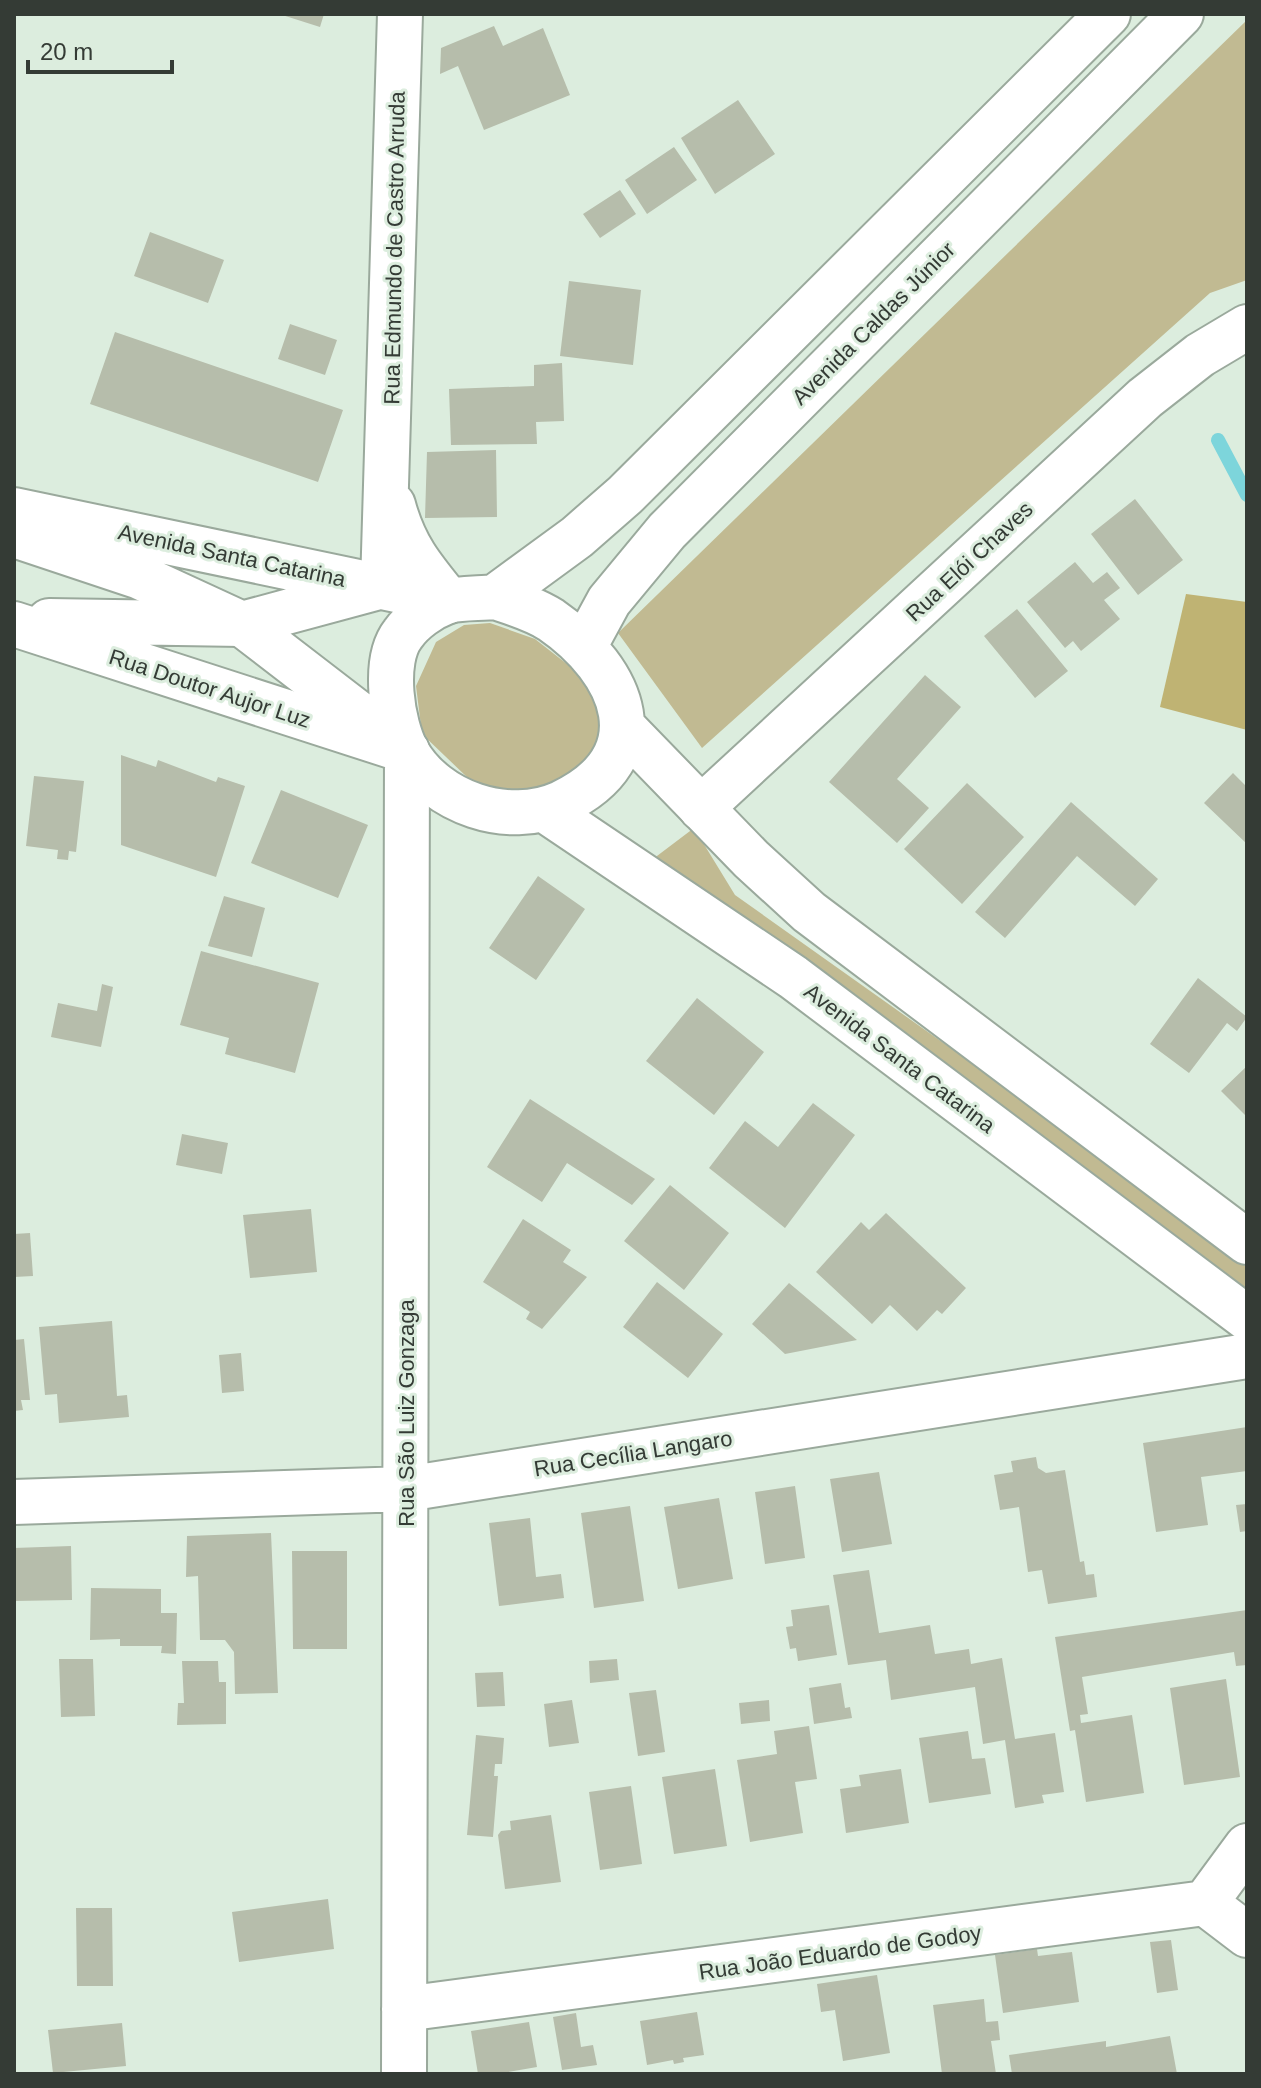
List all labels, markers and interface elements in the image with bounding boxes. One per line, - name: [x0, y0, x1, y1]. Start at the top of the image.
- scale bar: [28, 24, 172, 74]
- text: 20 m: [40, 38, 93, 65]
- street label: Rua Edmundo de Castro Arruda: [379, 91, 410, 405]
- street label: Avenida Caldas Júnior: [787, 237, 960, 410]
- street label: Rua Elói Chaves: [901, 496, 1038, 626]
- street label: Avenida Santa Catarina: [116, 519, 349, 592]
- street label: Rua Doutor Aujor Luz: [106, 644, 314, 733]
- street label: Avenida Santa Catarina: [800, 979, 1000, 1139]
- street label: Rua São Luiz Gonzaga: [394, 1298, 419, 1527]
- street label: Rua Cecília Langaro: [532, 1425, 734, 1482]
- street label: Rua João Eduardo de Godoy: [697, 1920, 983, 1985]

